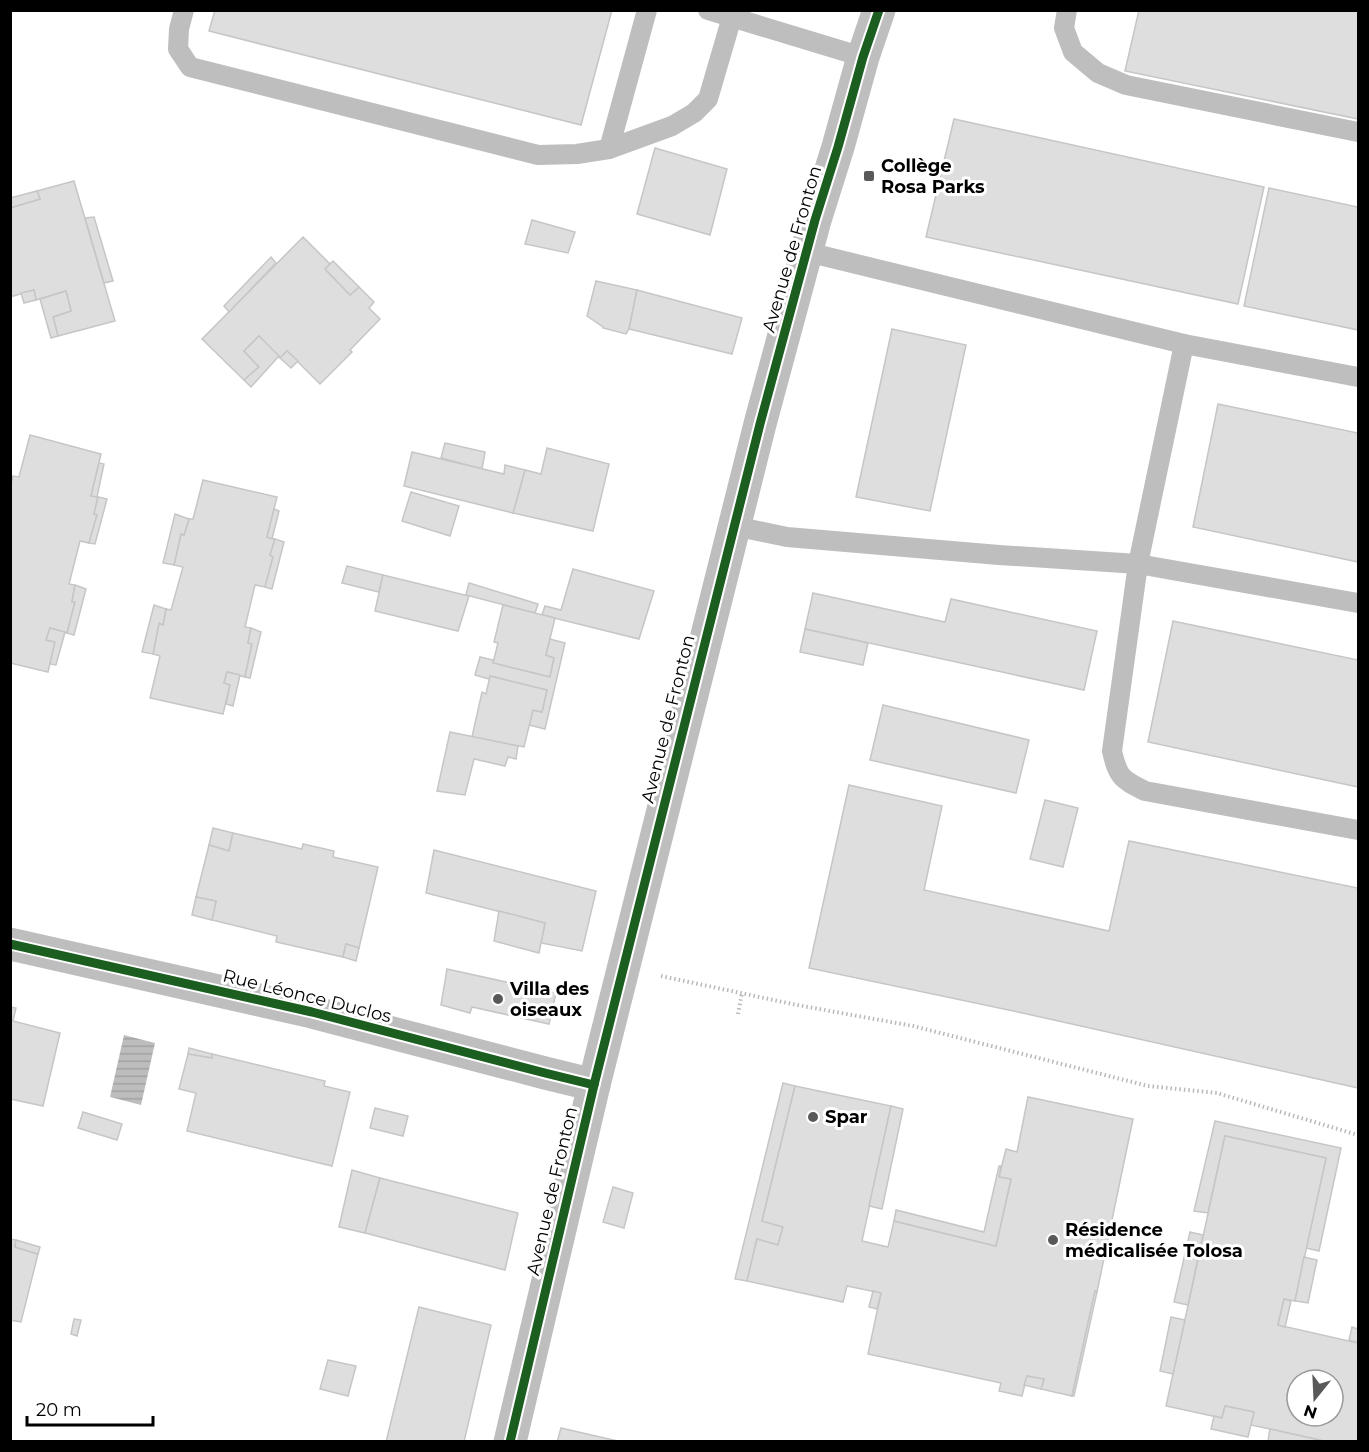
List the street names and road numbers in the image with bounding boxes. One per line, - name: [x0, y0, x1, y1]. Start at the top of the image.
- street label: Avenue de Fronton: [758, 163, 826, 335]
- street label: Avenue de Fronton: [636, 633, 700, 805]
- street label: Rue Léonce Duclos: [220, 964, 394, 1028]
- street label: Avenue de Fronton: [522, 1104, 582, 1278]

